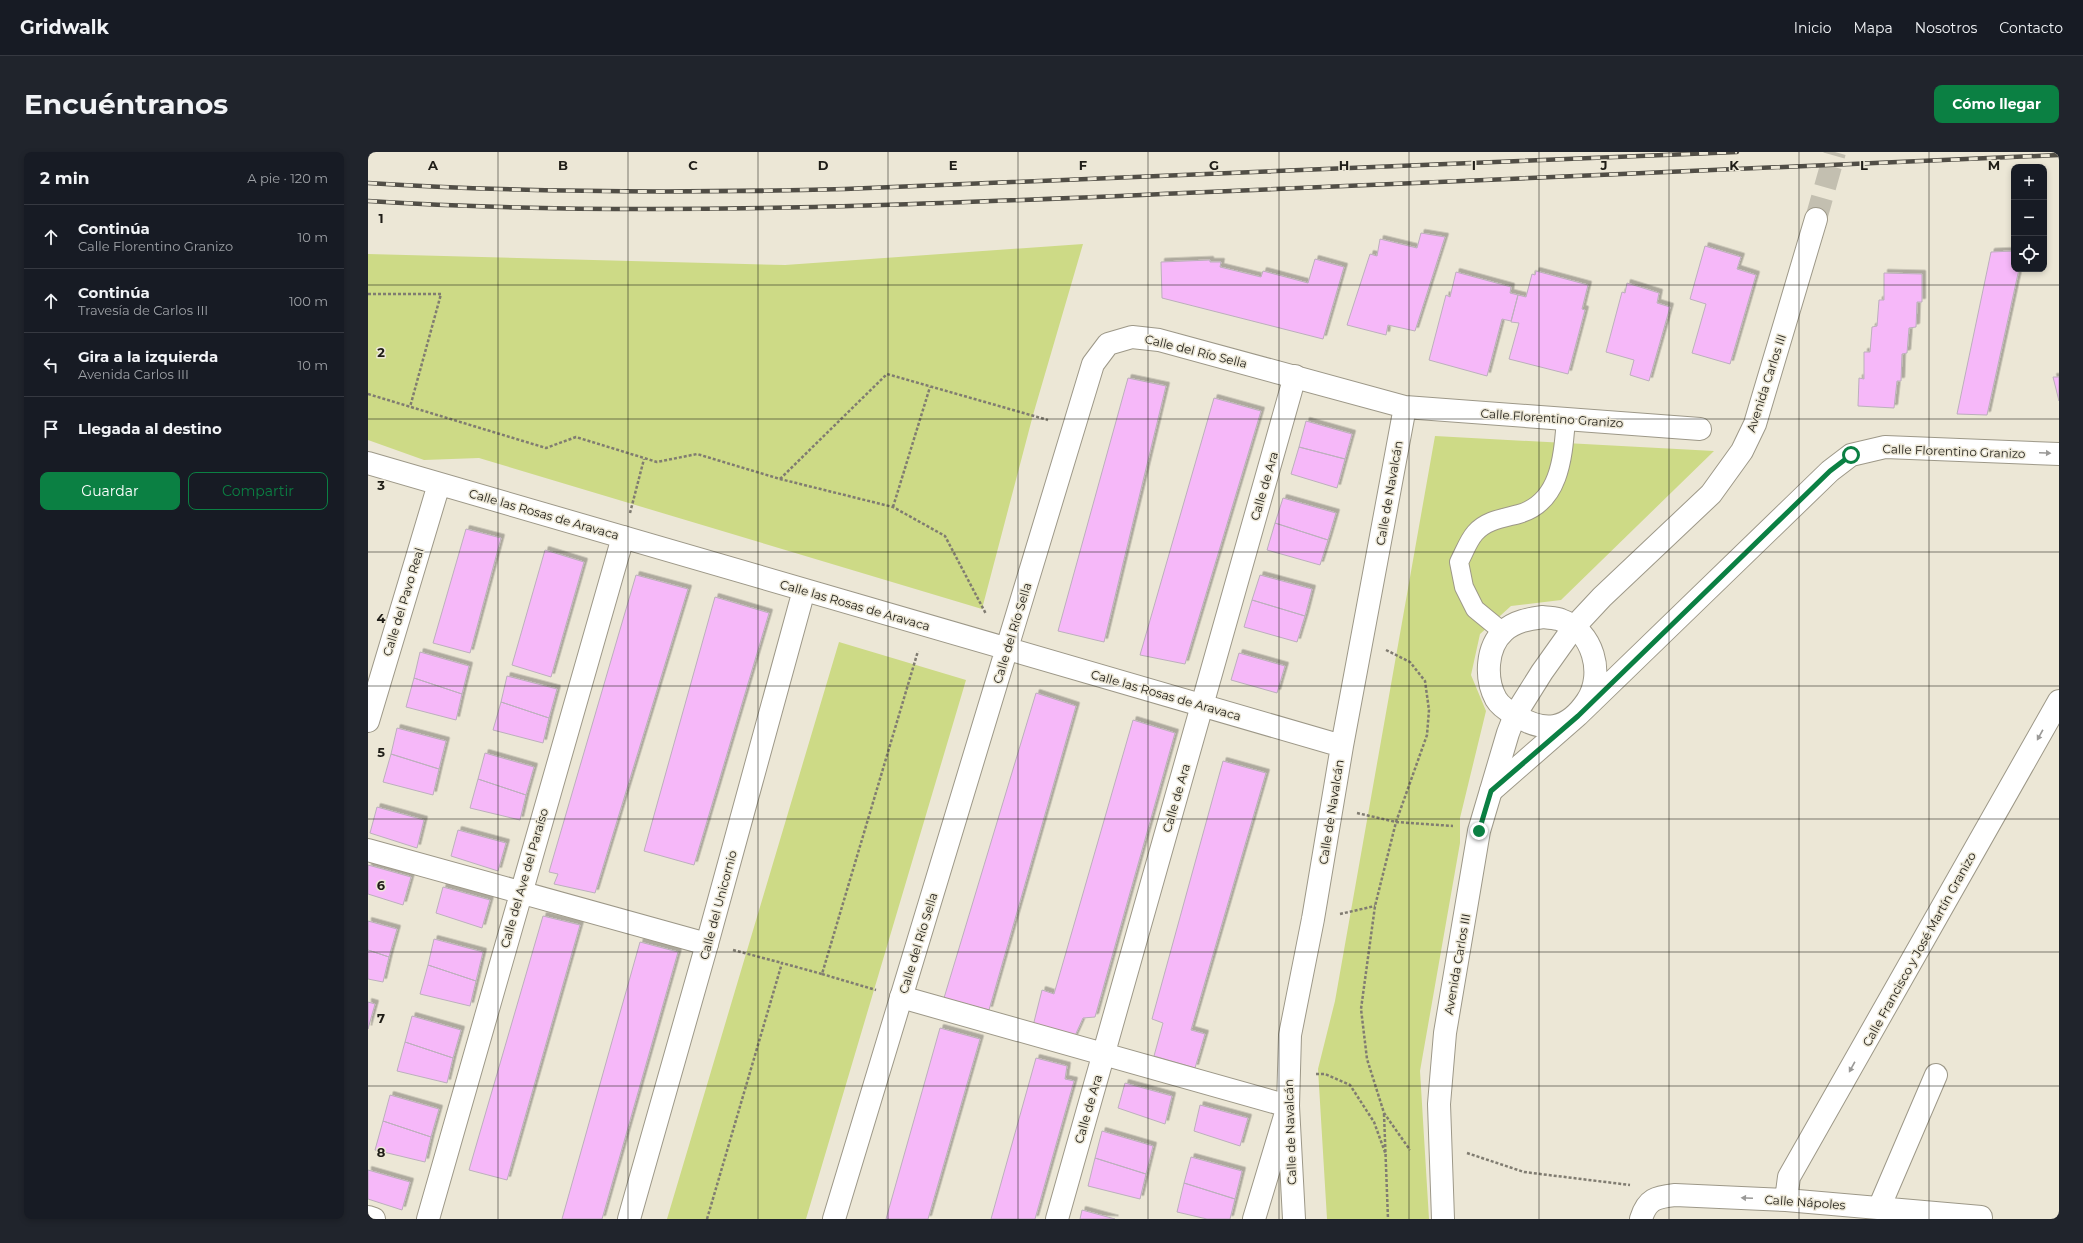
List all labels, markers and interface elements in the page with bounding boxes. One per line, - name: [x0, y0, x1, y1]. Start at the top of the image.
- text: Gridwalk: [20, 16, 109, 39]
- text: Inicio: [1794, 19, 1831, 37]
- text: Mapa: [1853, 19, 1893, 37]
- text: Nosotros: [1915, 19, 1977, 37]
- text: Contacto: [1999, 19, 2063, 37]
- button: Cómo llegar: [1934, 85, 2059, 123]
- text: Encuéntranos: [24, 87, 228, 121]
- text: A: [427, 157, 439, 173]
- text: B: [558, 157, 568, 173]
- text: C: [688, 157, 698, 173]
- text: D: [818, 157, 829, 173]
- text: E: [949, 157, 958, 173]
- text: F: [1079, 157, 1087, 173]
- text: G: [1209, 157, 1219, 173]
- text: H: [1339, 157, 1349, 173]
- text: I: [1472, 157, 1476, 173]
- text: J: [1599, 157, 1608, 173]
- text: K: [1729, 157, 1739, 173]
- text: L: [1860, 157, 1868, 173]
- text: M: [1988, 157, 2000, 173]
- map controls: [2011, 164, 2047, 272]
- button: +: [2011, 164, 2047, 200]
- text: 2 min: [40, 168, 90, 188]
- text: A pie · 120 m: [247, 170, 328, 186]
- button: −: [2011, 200, 2047, 236]
- text: 1: [378, 210, 384, 226]
- text: Continúa: [78, 219, 150, 238]
- icon: ahead: [40, 226, 62, 248]
- text: 10 m: [298, 229, 328, 245]
- button: locate: [2011, 236, 2047, 272]
- text: Calle Florentino Granizo: [78, 238, 233, 254]
- text: Continúa: [78, 283, 150, 302]
- icon: ahead: [40, 290, 62, 312]
- text: 100 m: [289, 293, 328, 309]
- text: Travesía de Carlos III: [78, 302, 208, 318]
- street label: Calle del Río Sella: [1143, 331, 1249, 371]
- street label: Avenida Carlos III: [1743, 332, 1789, 434]
- text: 2: [377, 344, 385, 360]
- text: Gira a la izquierda: [78, 347, 218, 366]
- icon: left: [40, 354, 62, 376]
- text: 10 m: [298, 357, 328, 373]
- text: Avenida Carlos III: [78, 366, 189, 382]
- street label: Calle Florentino Granizo: [1480, 406, 1624, 430]
- icon: arrive: [40, 418, 62, 440]
- text: Llegada al destino: [78, 419, 222, 438]
- street label: Calle de Navalcán: [1372, 439, 1406, 547]
- street label: Calle Florentino Granizo: [1882, 441, 2026, 461]
- route start: [1842, 446, 1860, 464]
- street label: Calle de Ara: [1247, 450, 1281, 522]
- one-way arrow: [2039, 450, 2051, 457]
- button: Guardar: [40, 472, 180, 510]
- button: Compartir: [188, 472, 328, 510]
- text: 3: [376, 477, 385, 493]
- street label: Calle las Rosas de Aravaca: [467, 485, 621, 543]
- street label: Calle del Pavo Real: [379, 546, 427, 658]
- street label: Calle las Rosas de Aravaca: [778, 576, 932, 634]
- street label: Calle del Río Sella: [990, 581, 1034, 685]
- text: 4: [377, 610, 386, 626]
- street label: Calle las Rosas de Aravaca: [1089, 666, 1243, 724]
- one-way arrow: [2036, 729, 2043, 741]
- text: 5: [377, 744, 385, 760]
- street label: Calle de Navalcán: [1315, 758, 1347, 866]
- street label: Calle de Ara: [1159, 762, 1193, 834]
- street label: Calle del Ave del Paraíso: [497, 807, 551, 949]
- route end: [1470, 822, 1488, 840]
- street label: Calle del Unicornio: [696, 849, 740, 961]
- street label: Calle Francisco y José Martín Granizo: [1859, 849, 1979, 1049]
- text: 6: [377, 877, 386, 893]
- street label: Calle del Río Sella: [896, 891, 940, 995]
- street label: Avenida Carlos III: [1441, 912, 1473, 1016]
- text: 7: [377, 1010, 385, 1026]
- one-way arrow: [1848, 1061, 1855, 1073]
- street label: Calle de Ara: [1071, 1073, 1105, 1145]
- street label: Calle de Navalcán: [1281, 1079, 1299, 1185]
- text: 8: [377, 1144, 386, 1160]
- street label: Calle Nápoles: [1764, 1192, 1846, 1212]
- one-way arrow: [1741, 1195, 1753, 1202]

